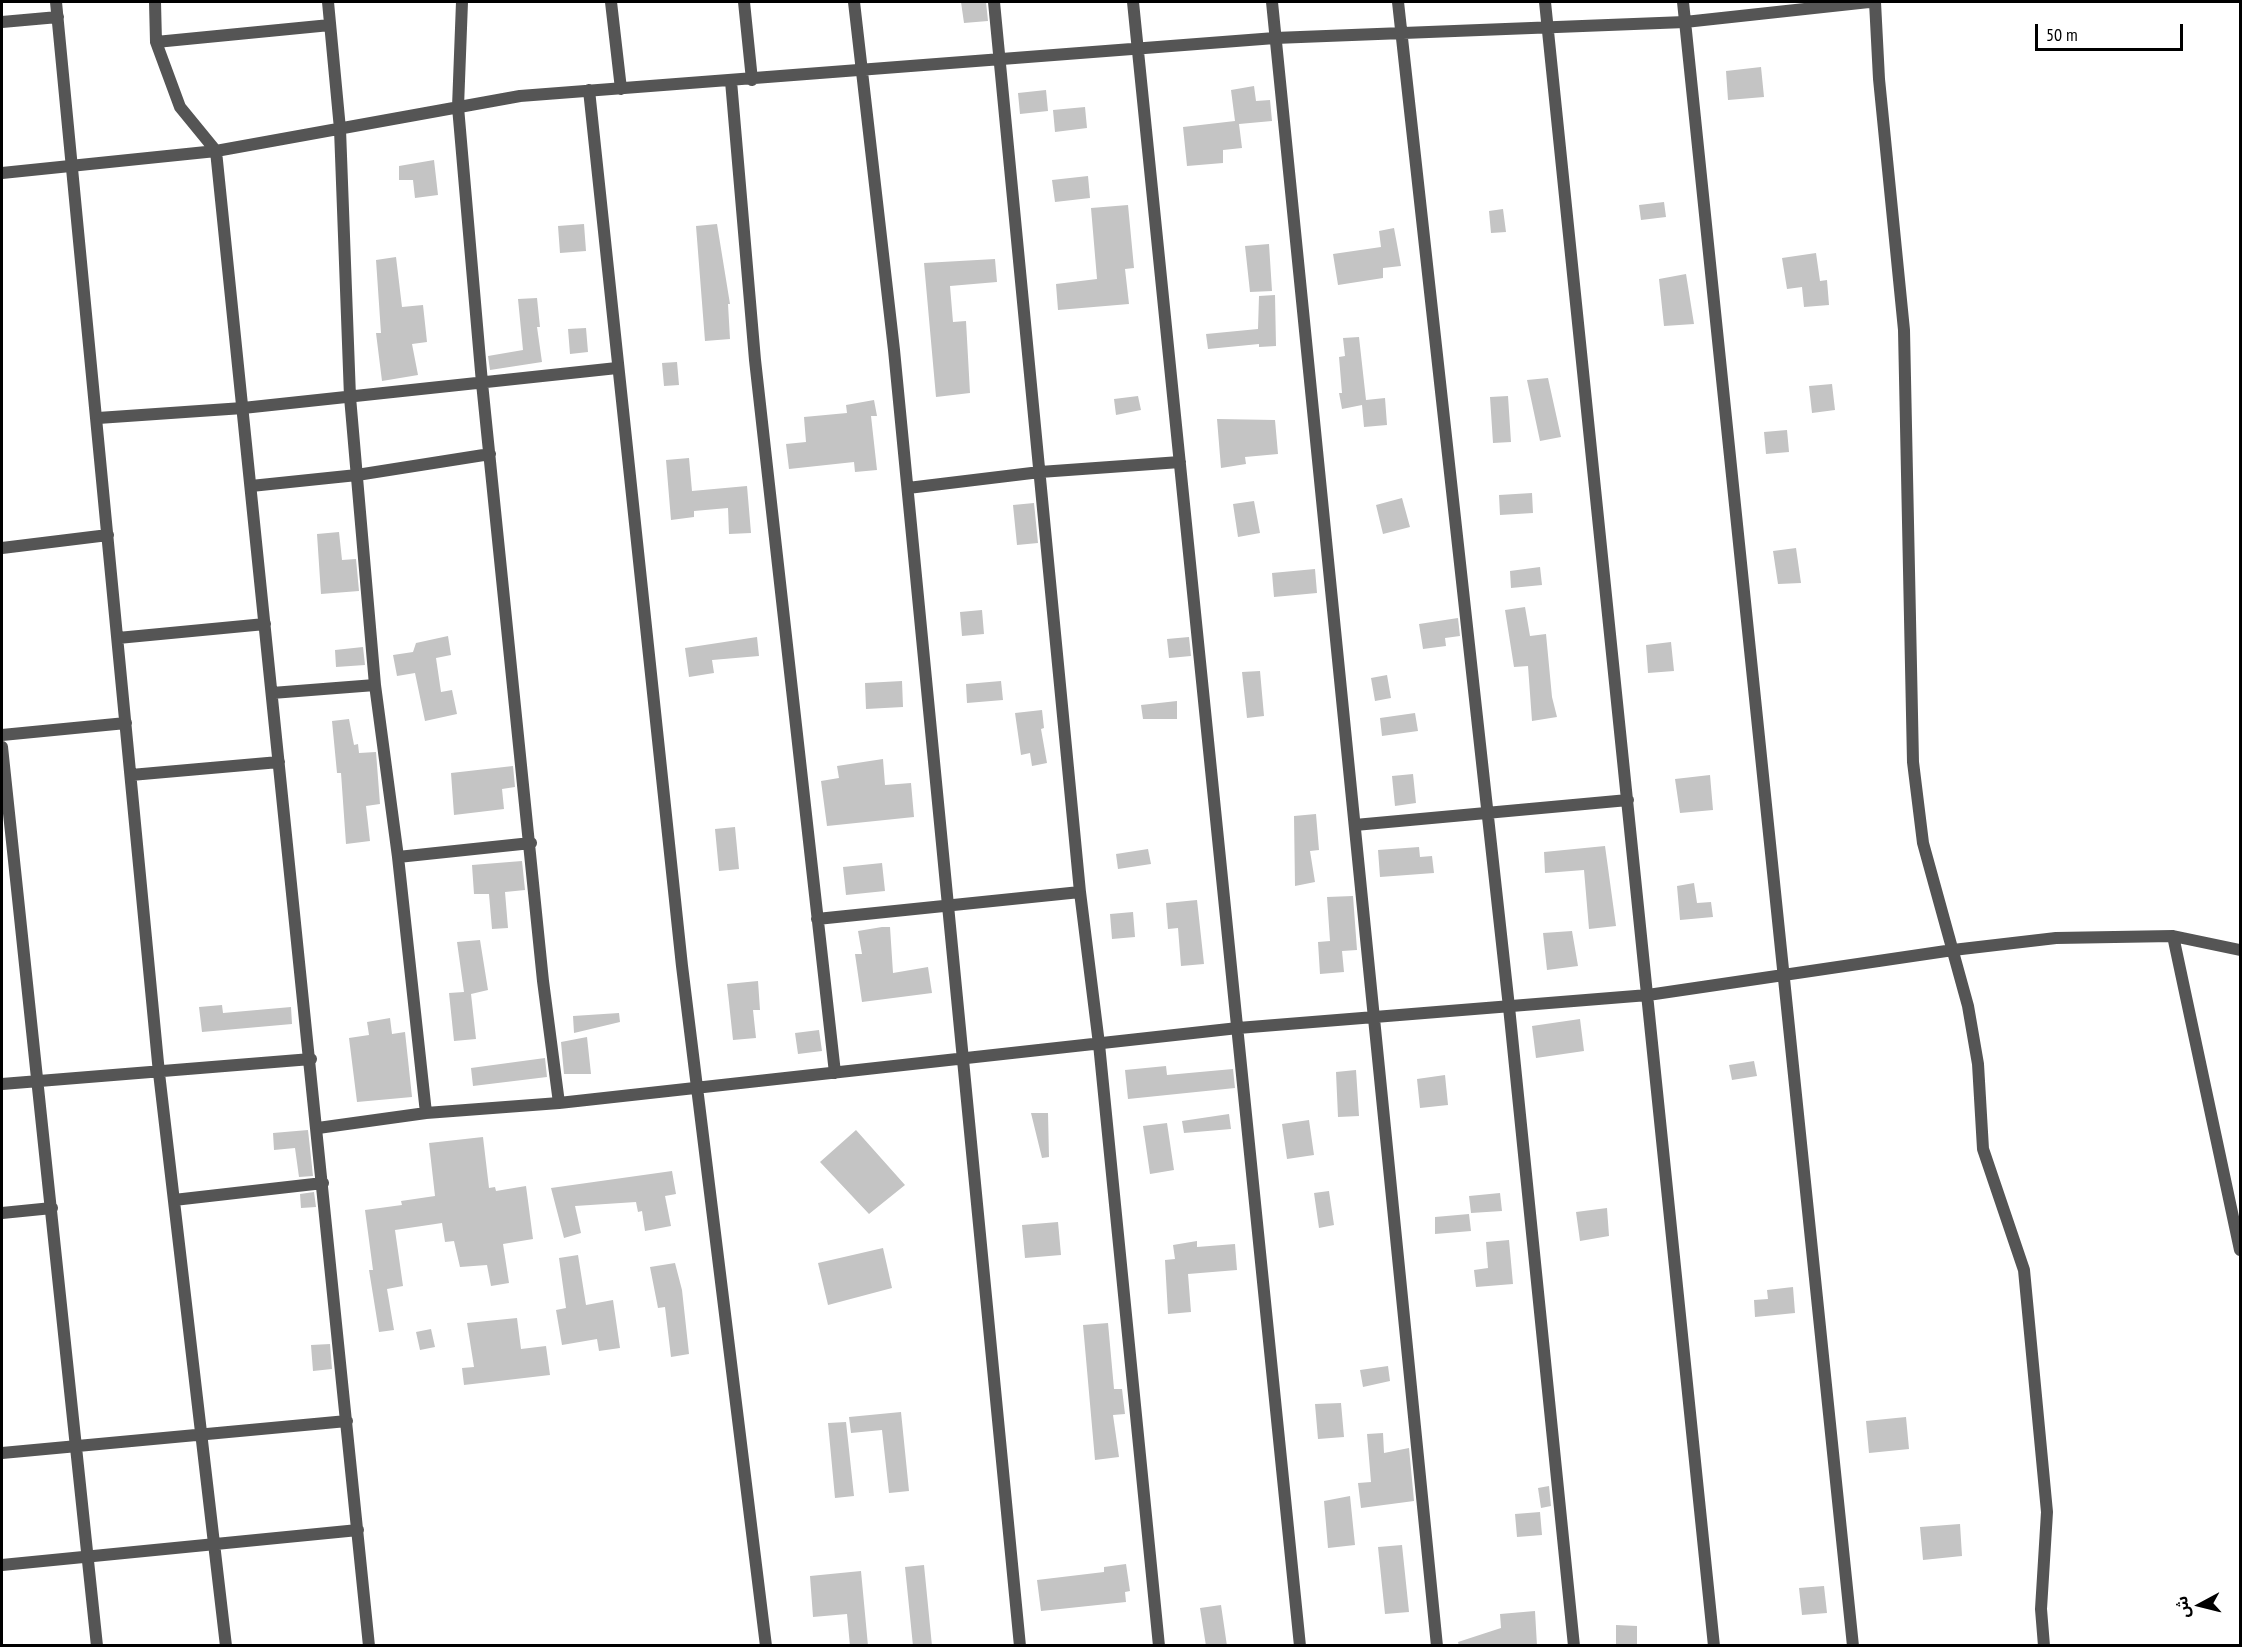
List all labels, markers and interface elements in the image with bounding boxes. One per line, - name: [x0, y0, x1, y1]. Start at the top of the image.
- scale bar: [2038, 12, 2186, 50]
- text: 50 m: [2046, 23, 2078, 46]
- north arrow: [2170, 1575, 2230, 1635]
- text: ش: [2171, 1595, 2193, 1619]

